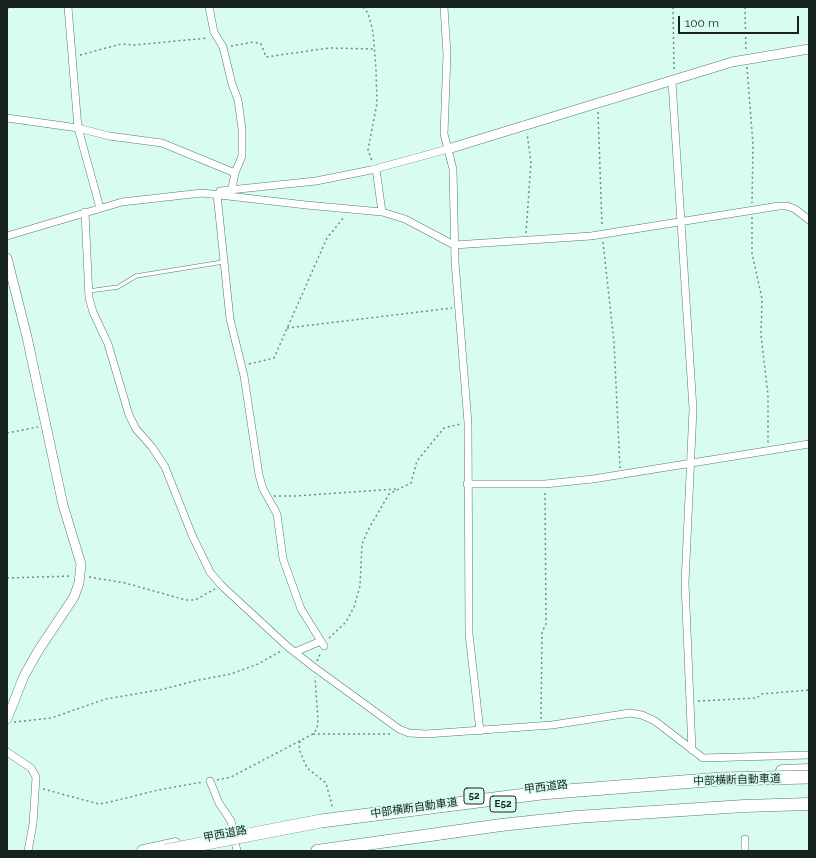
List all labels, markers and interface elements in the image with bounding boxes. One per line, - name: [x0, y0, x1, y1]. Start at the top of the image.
- scale bar: [680, 8, 801, 34]
- text: 100 m: [685, 16, 719, 30]
- street label: 中部横断自動車道: [693, 772, 781, 788]
- street label: 甲西道路: [523, 778, 569, 796]
- road number: 52: [464, 788, 484, 804]
- street label: 中部横断自動車道: [370, 795, 458, 821]
- road number: E52: [490, 796, 516, 812]
- street label: 甲西道路: [202, 823, 248, 845]

